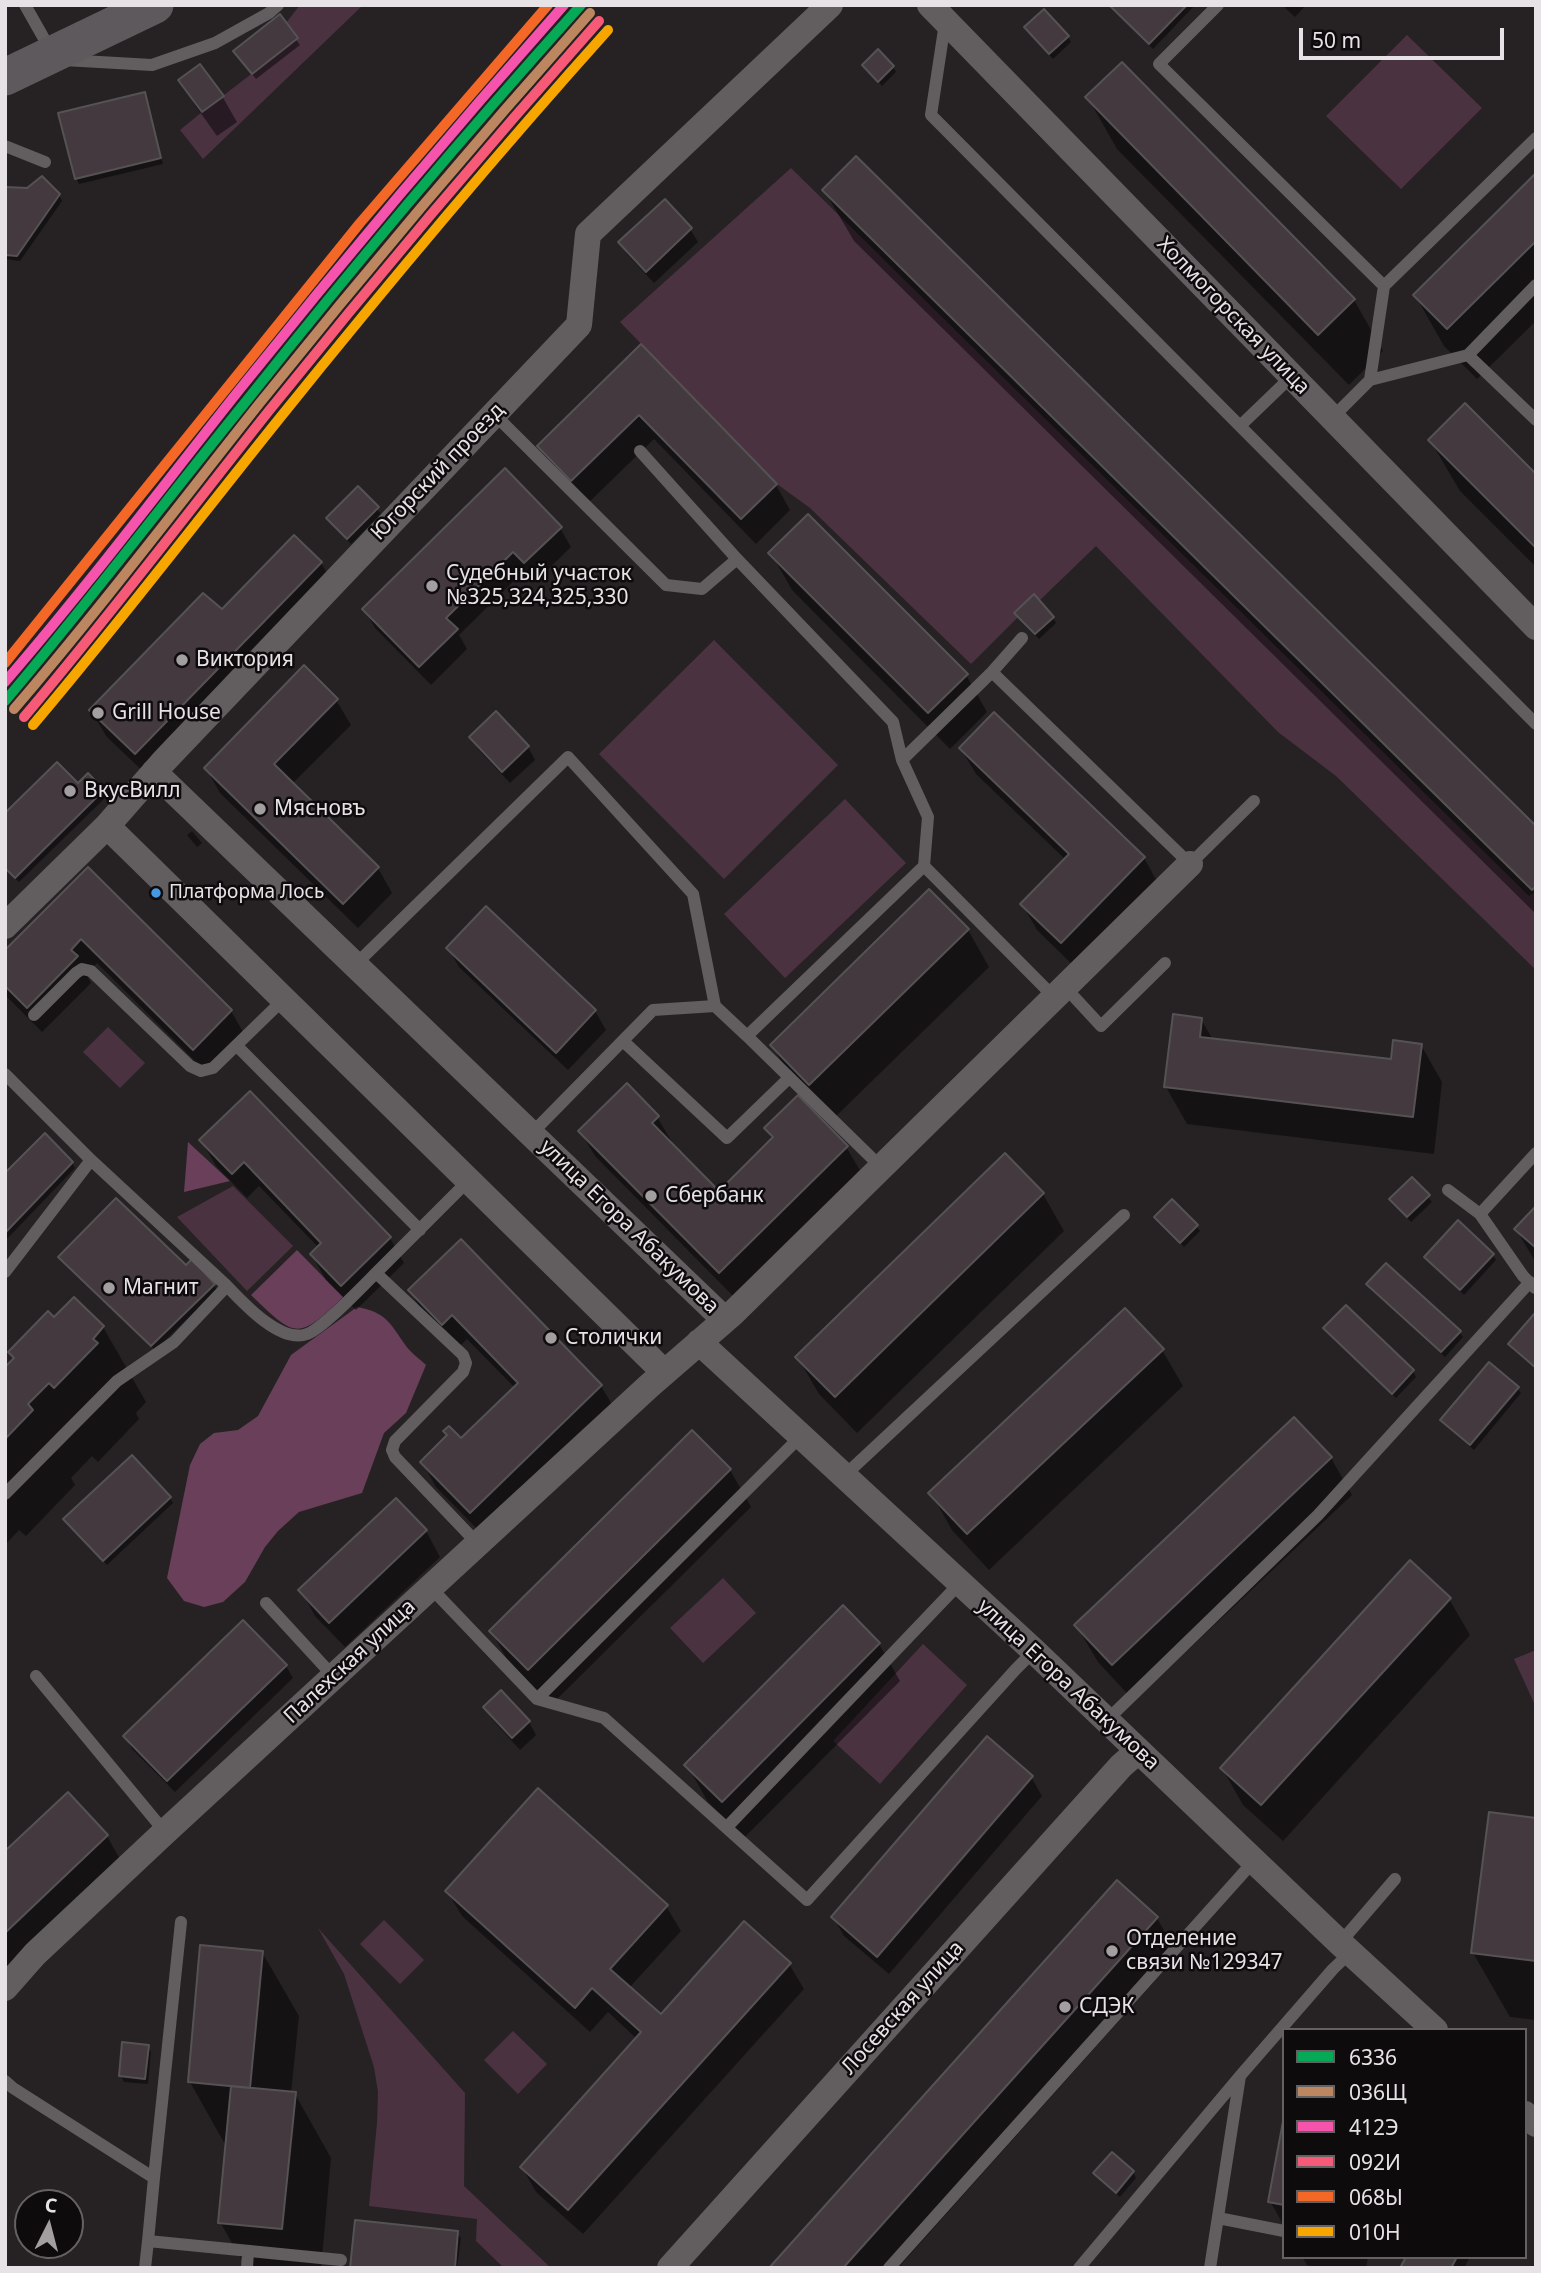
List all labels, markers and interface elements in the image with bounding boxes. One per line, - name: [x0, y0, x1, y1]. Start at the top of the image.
- scale bar: [1303, 14, 1508, 58]
- text: 50 m: [1312, 26, 1361, 54]
- street label: Холмогорская улица: [1151, 232, 1315, 400]
- street label: Югорский проезд: [366, 398, 510, 546]
- place label: Судебный участок №325,324,325,330: [446, 561, 632, 611]
- marker: Судебный участок №325,324,325,330: [424, 578, 440, 594]
- place label: Виктория: [196, 647, 294, 673]
- marker: Виктория: [174, 652, 190, 668]
- place label: Grill House: [112, 700, 221, 726]
- marker: Grill House: [90, 705, 106, 721]
- place label: ВкусВилл: [84, 778, 181, 804]
- marker: ВкусВилл: [62, 783, 78, 799]
- place label: Мясновъ: [274, 796, 366, 822]
- marker: Мясновъ: [252, 801, 268, 817]
- place label: Платформа Лось: [169, 882, 324, 904]
- marker: Платформа Лось: [149, 886, 163, 900]
- street label: улица Егора Абакумова: [534, 1135, 724, 1319]
- place label: Сбербанк: [665, 1183, 764, 1209]
- marker: Сбербанк: [643, 1188, 659, 1204]
- place label: Магнит: [123, 1275, 199, 1301]
- marker: Магнит: [101, 1280, 117, 1296]
- place label: Столички: [565, 1325, 662, 1351]
- marker: Столички: [543, 1330, 559, 1346]
- street label: улица Егора Абакумова: [972, 1594, 1164, 1776]
- street label: Палехская улица: [279, 1595, 421, 1729]
- place label: Отделение связи №129347: [1126, 1926, 1283, 1976]
- street label: Лосевская улица: [837, 1936, 969, 2080]
- marker: Отделение связи №129347: [1104, 1943, 1120, 1959]
- place label: СДЭК: [1079, 1994, 1134, 2020]
- marker: СДЭК: [1057, 1999, 1073, 2015]
- legend: [1282, 2028, 1527, 2259]
- text: 6336: [1349, 2043, 1397, 2071]
- text: 036Щ: [1349, 2078, 1407, 2106]
- text: 412Э: [1349, 2113, 1399, 2141]
- text: 092И: [1349, 2148, 1401, 2176]
- text: 068Ы: [1349, 2183, 1403, 2211]
- north arrow: [14, 2189, 84, 2259]
- text: С: [44, 2192, 58, 2219]
- text: 010Н: [1349, 2218, 1401, 2246]

